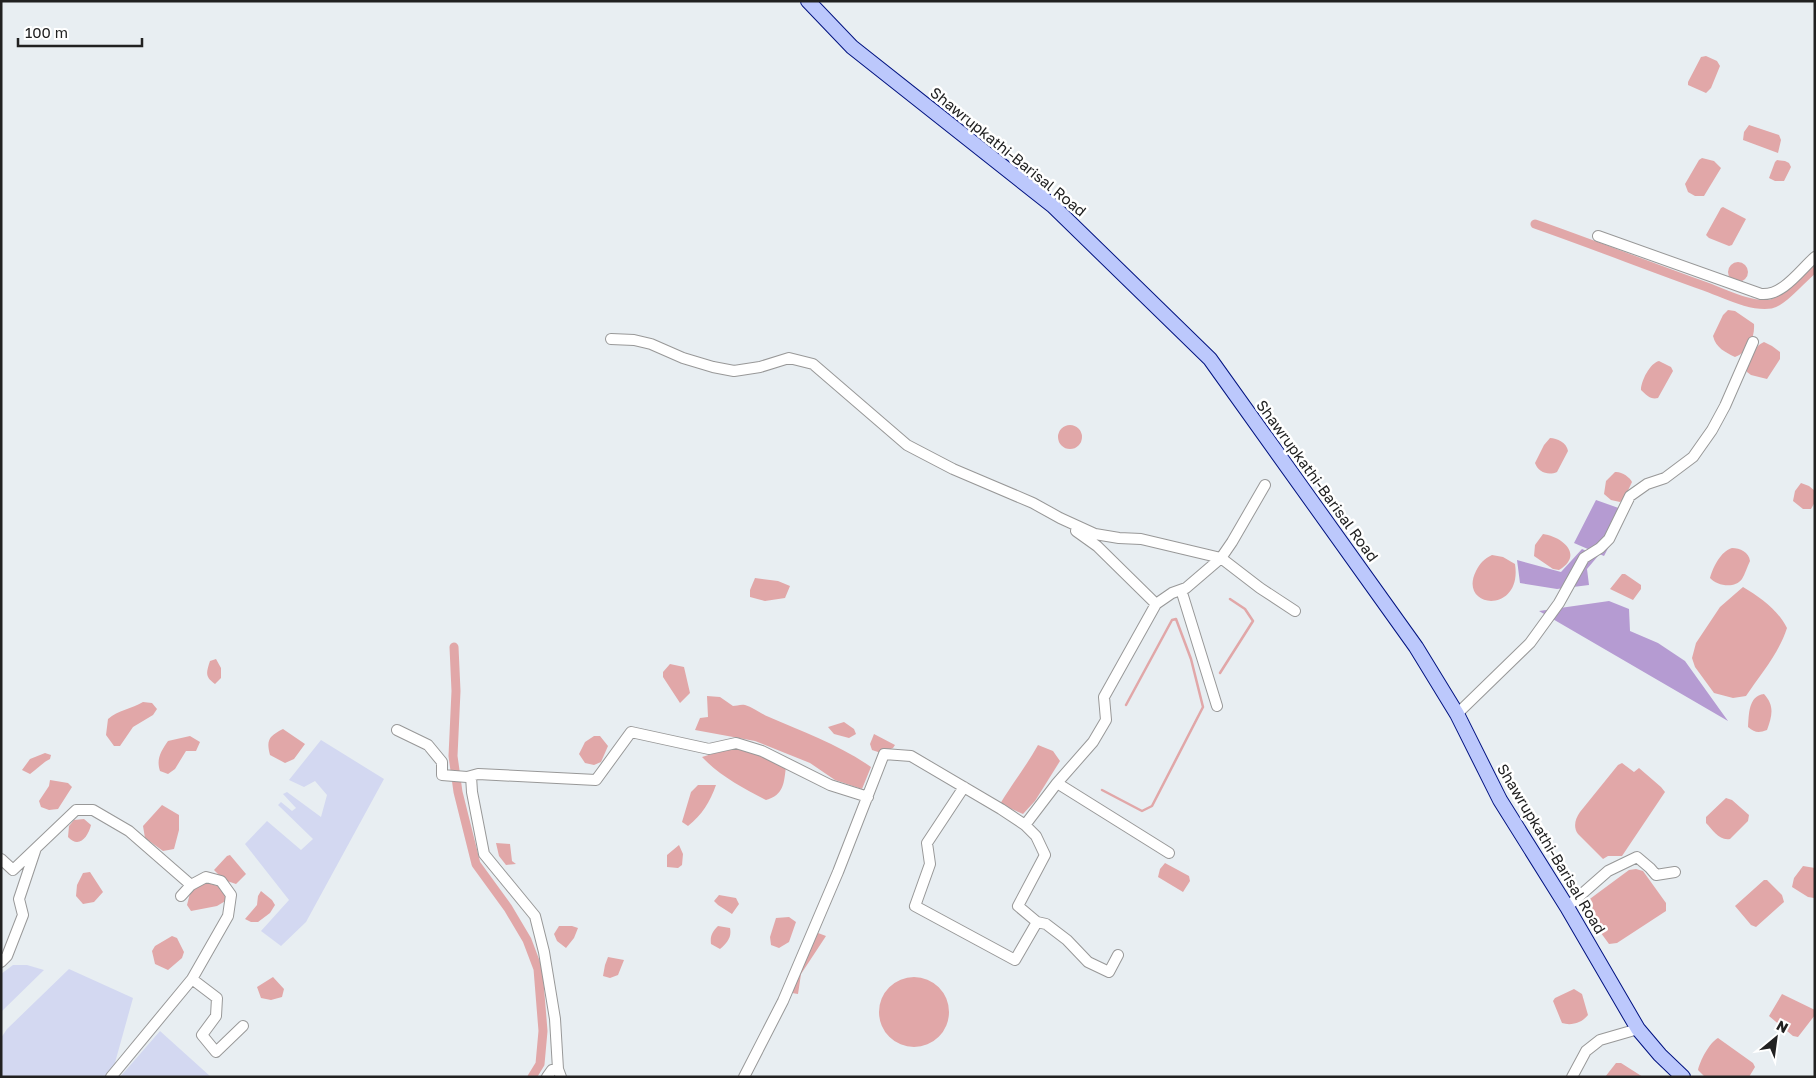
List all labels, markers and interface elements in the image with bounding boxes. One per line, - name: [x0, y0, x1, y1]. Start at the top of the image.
- scale bar: [18, 15, 141, 47]
- text: 100 m: [25, 23, 68, 41]
- street label: Shawrupkathi-Barisal Road: [927, 83, 1090, 220]
- street label: Shawrupkathi-Barisal Road: [1253, 396, 1382, 565]
- street label: Shawrupkathi-Barisal Road: [1494, 760, 1610, 937]
- north arrow: [1751, 1013, 1801, 1063]
- text: N: [1774, 1016, 1791, 1036]

